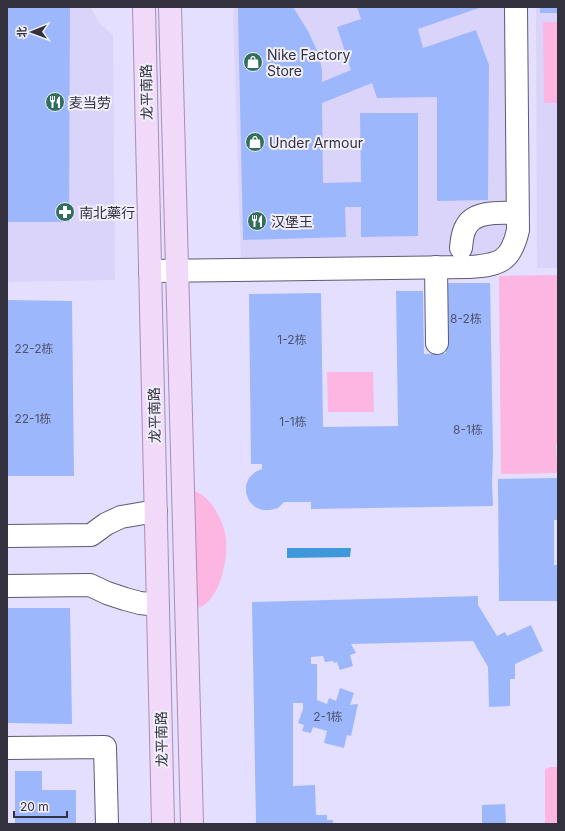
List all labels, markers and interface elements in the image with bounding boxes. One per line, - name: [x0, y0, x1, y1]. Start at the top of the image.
- north arrow: [12, 12, 52, 52]
- text: 北: [15, 27, 29, 38]
- place label: Nike Factory Store: [267, 46, 351, 79]
- shop icon: Nike Factory Store: [242, 51, 264, 73]
- street label: 龙平南路: [137, 64, 155, 120]
- restaurant icon: 麦当劳: [44, 91, 66, 113]
- place label: 麦当劳: [69, 94, 111, 111]
- shop icon: Under Armour: [244, 131, 266, 153]
- place label: Under Armour: [269, 134, 363, 151]
- pharmacy icon: 南北藥行: [54, 201, 76, 223]
- place label: 南北藥行: [79, 204, 135, 221]
- restaurant icon: 汉堡王: [246, 210, 268, 232]
- place label: 汉堡王: [271, 213, 313, 230]
- house number: 8-2栋: [450, 311, 482, 326]
- house number: 1-2栋: [277, 332, 307, 347]
- house number: 22-2栋: [14, 341, 54, 356]
- street label: 龙平南路: [145, 387, 163, 443]
- house number: 22-1栋: [14, 411, 52, 426]
- house number: 1-1栋: [279, 414, 307, 429]
- house number: 8-1栋: [453, 422, 483, 437]
- house number: 2-1栋: [313, 709, 343, 724]
- street label: 龙平南路: [152, 711, 170, 767]
- scale bar: [14, 793, 67, 819]
- text: 20 m: [20, 799, 49, 814]

